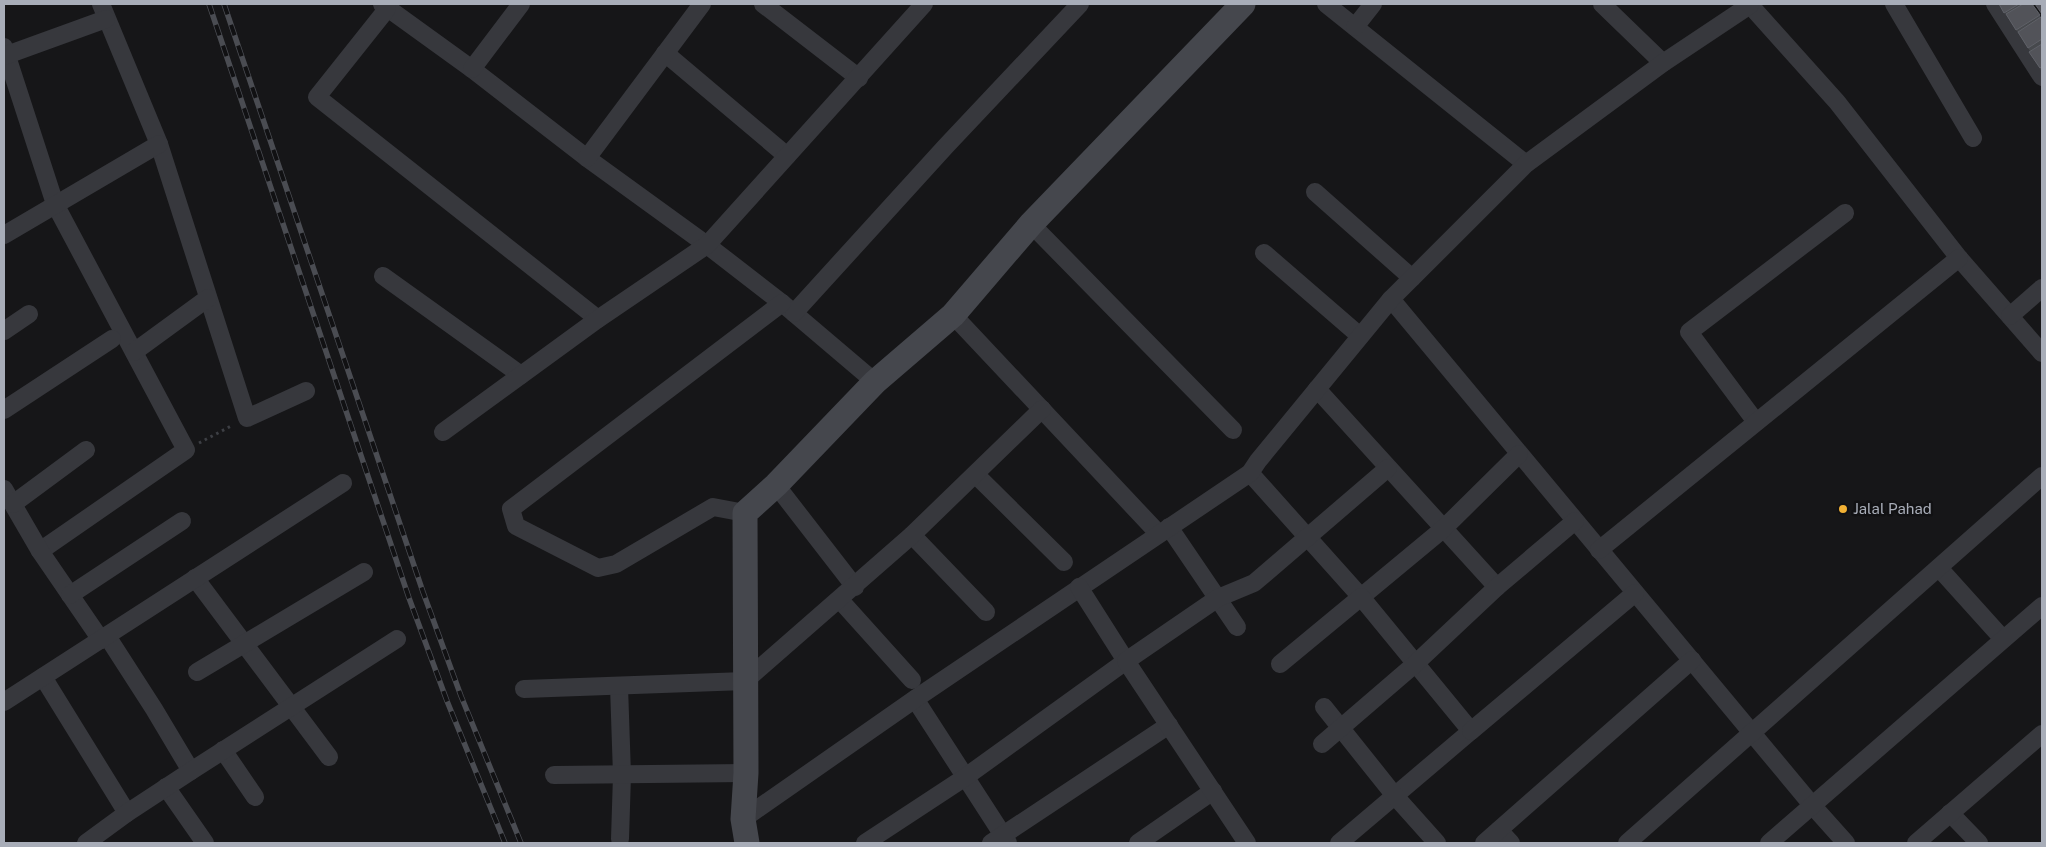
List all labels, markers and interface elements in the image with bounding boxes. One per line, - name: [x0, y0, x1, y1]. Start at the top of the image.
- place label: Jalal Pahad: [1853, 500, 1932, 517]
- marker: Jalal Pahad: [1837, 503, 1849, 515]

